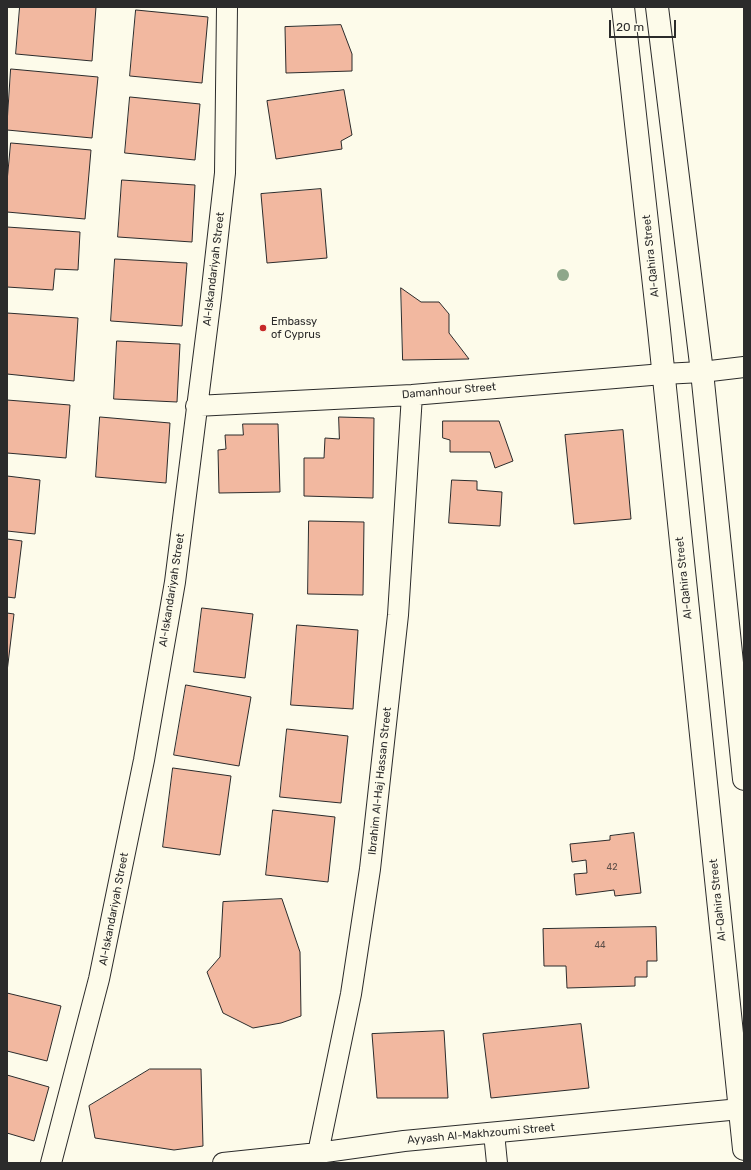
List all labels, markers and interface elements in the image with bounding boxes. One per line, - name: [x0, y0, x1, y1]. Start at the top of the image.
- scale bar: [611, 12, 678, 38]
- text: 20 m: [616, 20, 644, 34]
- street label: Al-Iskandariyah Street: [200, 211, 228, 327]
- street label: Al-Qahira Street: [640, 214, 662, 298]
- place label: Embassy of Cyprus: [271, 315, 321, 341]
- marker: Embassy of Cyprus: [258, 323, 268, 333]
- street label: Damanhour Street: [401, 380, 497, 402]
- street label: Al-Iskandariyah Street: [157, 532, 187, 648]
- street label: Al-Qahira Street: [673, 536, 695, 620]
- street label: Ibrahim Al-Haj Hassan Street: [366, 706, 394, 856]
- street label: Al-Iskandariyah Street: [97, 851, 131, 967]
- street label: Al-Qahira Street: [707, 858, 729, 942]
- house number: 42: [607, 862, 617, 872]
- house number: 44: [594, 940, 606, 950]
- street label: Ayyash Al-Makhzoumi Street: [407, 1121, 555, 1147]

